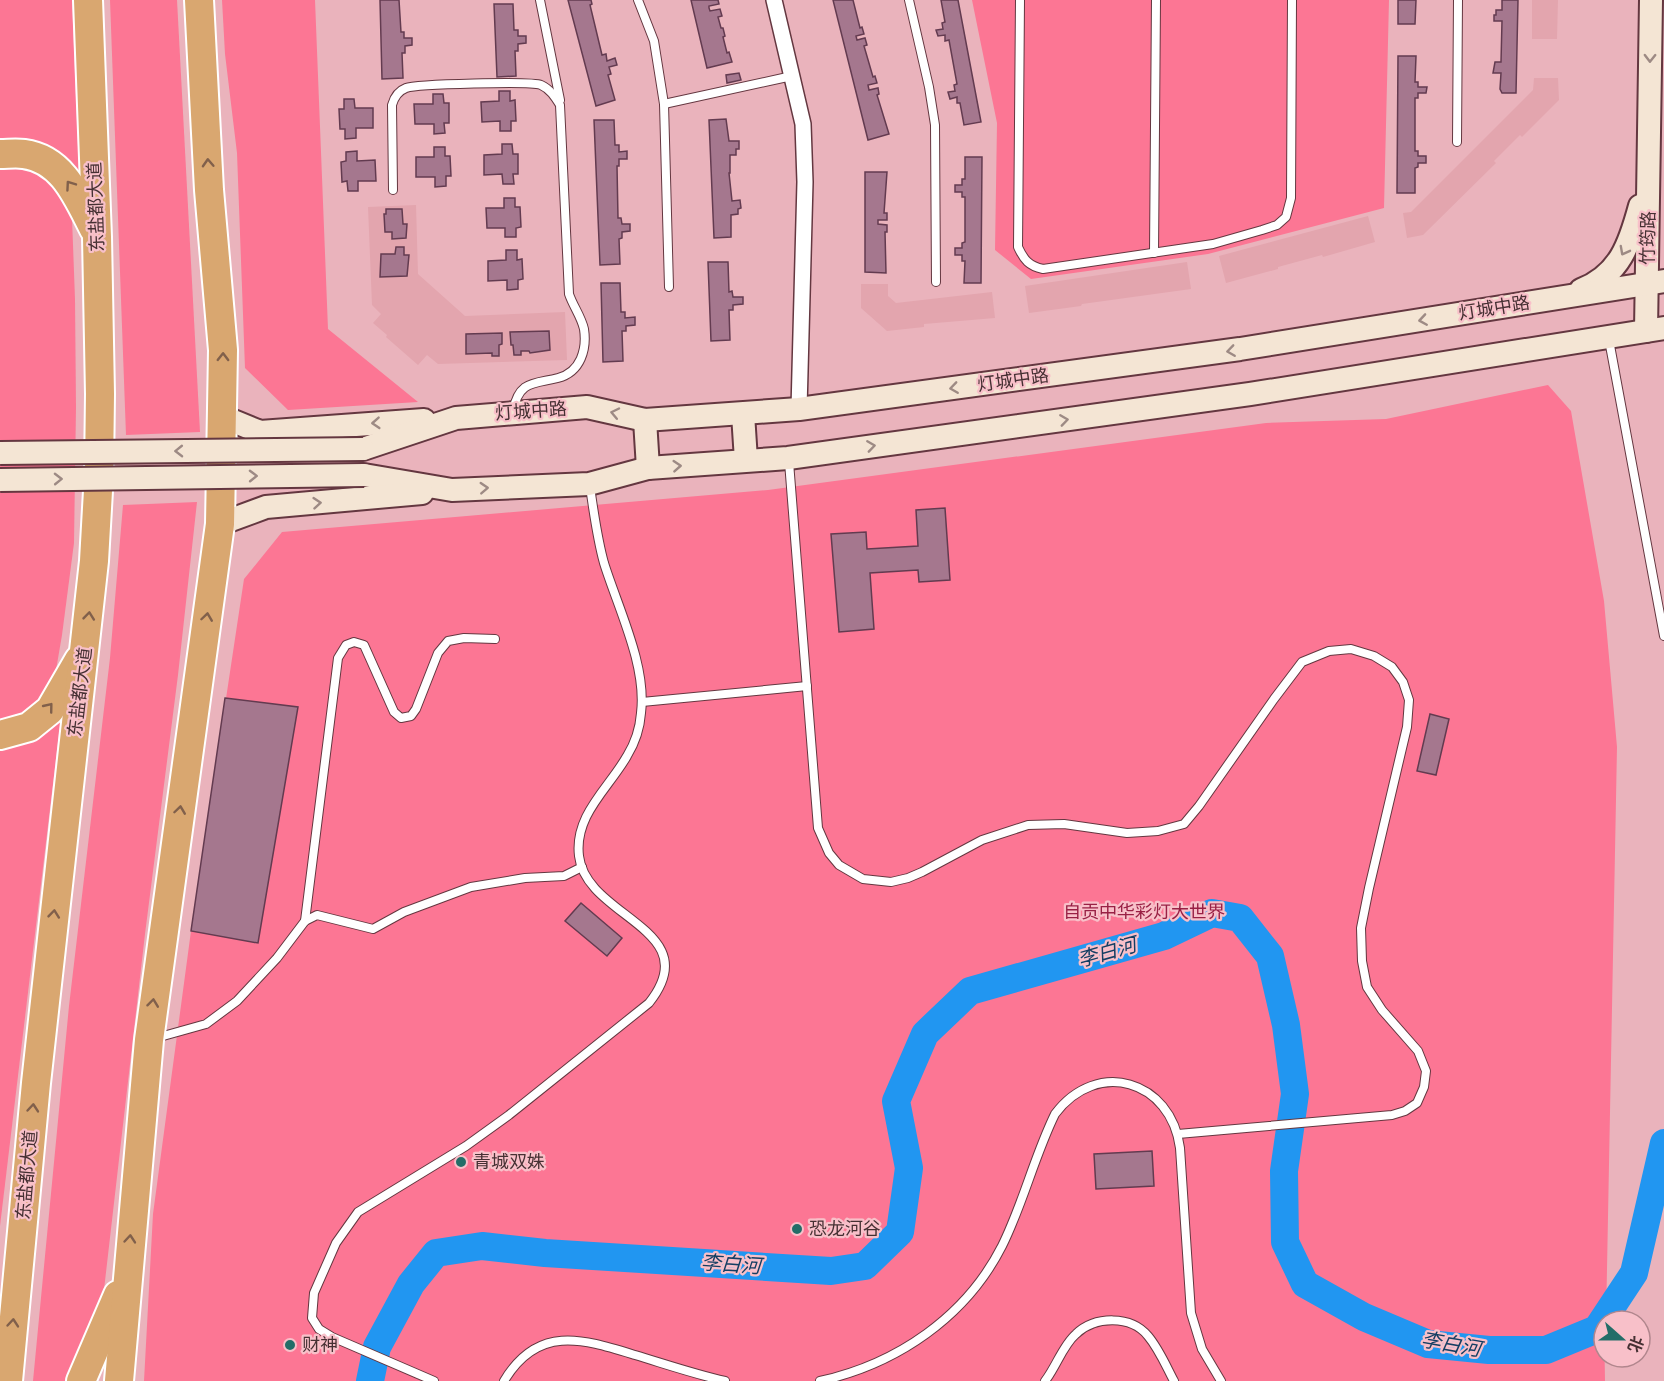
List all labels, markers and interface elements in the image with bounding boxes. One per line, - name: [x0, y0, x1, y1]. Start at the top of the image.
- one-way arrow: [1644, 54, 1656, 63]
- one-way arrow: [201, 158, 214, 167]
- street label: 东盐都大道: [81, 162, 110, 252]
- one-way arrow: [66, 181, 77, 192]
- street label: 竹筠路: [1635, 211, 1660, 265]
- one-way arrow: [1620, 245, 1631, 255]
- street label: 灯城中路: [1456, 290, 1531, 325]
- one-way arrow: [1418, 313, 1428, 325]
- one-way arrow: [1226, 344, 1235, 356]
- one-way arrow: [216, 353, 229, 362]
- street label: 灯城中路: [976, 362, 1050, 397]
- one-way arrow: [949, 381, 959, 394]
- street label: 灯城中路: [494, 396, 568, 425]
- one-way arrow: [610, 407, 620, 420]
- one-way arrow: [1059, 414, 1068, 426]
- one-way arrow: [372, 417, 381, 430]
- one-way arrow: [866, 441, 875, 453]
- one-way arrow: [174, 445, 183, 457]
- one-way arrow: [672, 460, 681, 473]
- one-way arrow: [249, 470, 258, 483]
- one-way arrow: [54, 473, 63, 486]
- one-way arrow: [479, 482, 488, 495]
- one-way arrow: [313, 497, 322, 510]
- one-way arrow: [82, 611, 95, 620]
- one-way arrow: [201, 612, 213, 621]
- street label: 东盐都大道: [62, 646, 97, 738]
- one-way arrow: [42, 703, 53, 714]
- one-way arrow: [173, 805, 185, 815]
- park label: 自贡中华彩灯大世界: [1063, 899, 1225, 924]
- one-way arrow: [47, 909, 60, 918]
- water label: 李白河: [1074, 929, 1144, 974]
- one-way arrow: [147, 999, 159, 1008]
- one-way arrow: [26, 1103, 39, 1112]
- street label: 东盐都大道: [10, 1129, 43, 1221]
- place label: 青城双姝: [473, 1149, 545, 1174]
- marker: 青城双姝: [454, 1155, 468, 1169]
- place label: 恐龙河谷: [809, 1216, 881, 1241]
- marker: 恐龙河谷: [790, 1222, 804, 1236]
- one-way arrow: [123, 1234, 136, 1243]
- water label: 李白河: [700, 1248, 766, 1280]
- north arrow: [1592, 1309, 1652, 1369]
- one-way arrow: [6, 1318, 19, 1327]
- water label: 李白河: [1419, 1325, 1487, 1364]
- place label: 财神: [302, 1332, 338, 1357]
- text: 北: [1622, 1333, 1649, 1356]
- marker: 财神: [283, 1338, 297, 1352]

